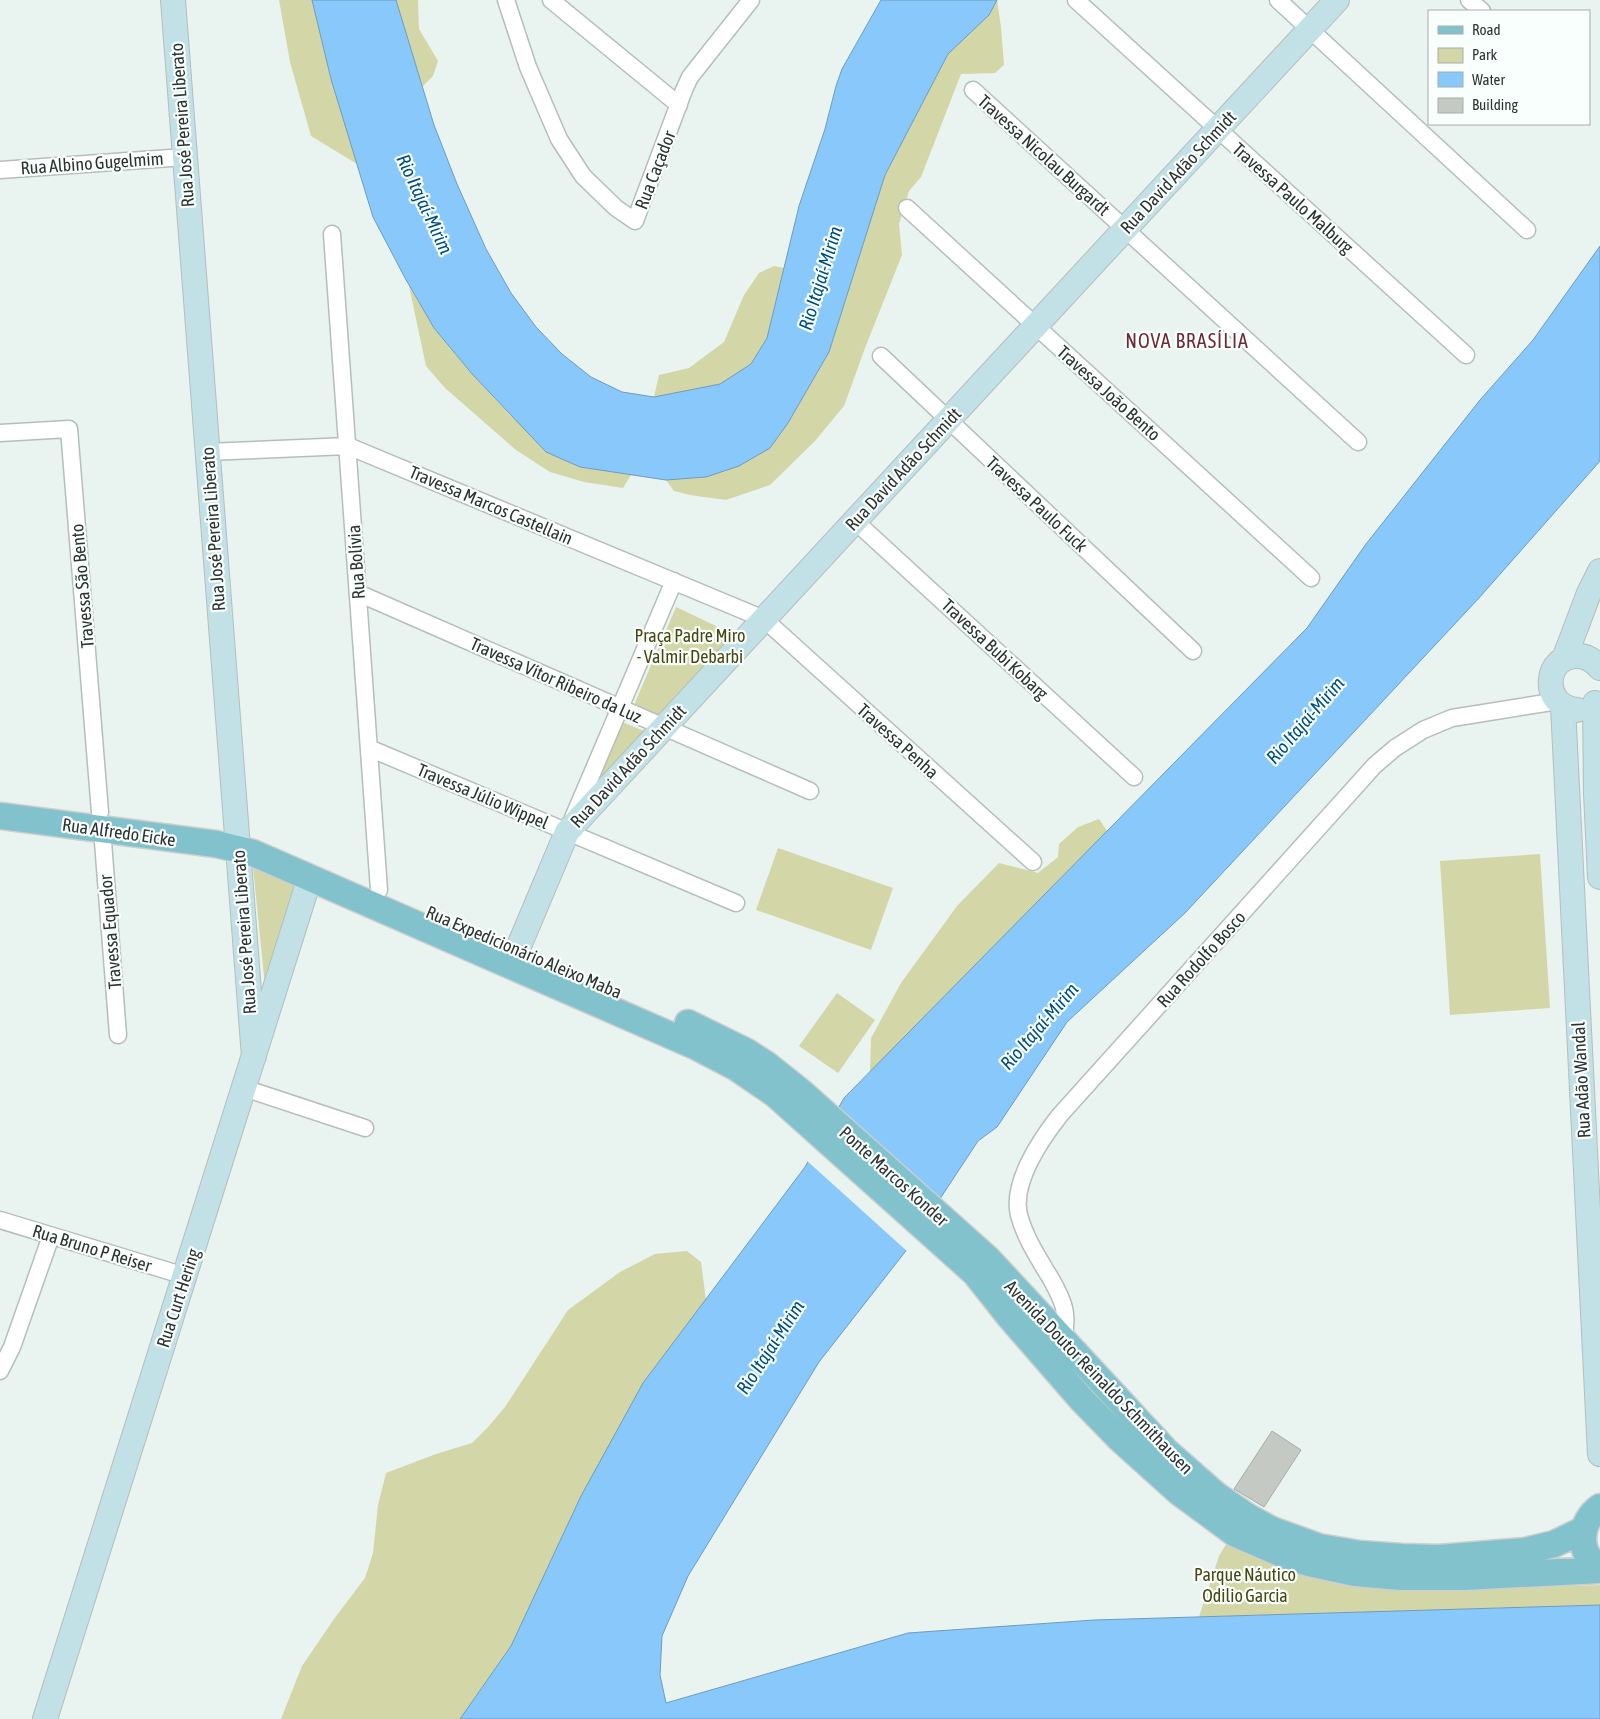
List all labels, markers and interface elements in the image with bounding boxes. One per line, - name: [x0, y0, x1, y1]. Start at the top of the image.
- legend: [1428, 10, 1590, 125]
- text: Road: [1472, 21, 1501, 38]
- street label: Rua José Pereira Liberato: [166, 42, 198, 208]
- text: Park: [1472, 46, 1497, 63]
- text: Water: [1472, 71, 1505, 88]
- street label: Travessa Nicolau Burgardt: [974, 90, 1114, 220]
- text: Building: [1472, 96, 1518, 113]
- street label: Rua David Adão Schmidt: [1116, 106, 1240, 238]
- street label: Rua Caçador: [630, 127, 680, 212]
- street label: Travessa Paulo Malburg: [1228, 138, 1358, 258]
- street label: Rua Albino Gugelmim: [20, 148, 164, 178]
- water label: Rio Itajaí-Mirim: [392, 151, 458, 258]
- water label: Rio Itajaí-Mirim: [794, 223, 846, 333]
- district label: NOVA BRASÍLIA: [1125, 329, 1249, 352]
- street label: Travessa João Bento: [1053, 341, 1165, 445]
- street label: Rua David Adão Schmidt: [841, 403, 965, 535]
- street label: Rua José Pereira Liberato: [197, 446, 229, 612]
- street label: Travessa Paulo Fuck: [982, 452, 1092, 556]
- street label: Travessa Marcos Castellain: [406, 461, 576, 549]
- street label: Travessa São Bento: [66, 523, 98, 649]
- street label: Rua Bolívia: [343, 524, 369, 600]
- street label: Travessa Bubi Kobarg: [937, 594, 1053, 704]
- park label: Praça Padre Miro - Valmir Debarbi: [635, 625, 745, 667]
- street label: Travessa Vítor Ribeiro da Luz: [467, 633, 645, 727]
- water label: Rio Itajaí-Mirim: [1261, 672, 1349, 768]
- street label: Travessa Penha: [853, 699, 943, 783]
- street label: Rua David Adão Schmidt: [566, 700, 690, 832]
- street label: Travessa Júlio Wippel: [414, 759, 552, 833]
- street label: Rua Alfredo Eicke: [61, 814, 177, 850]
- street label: Rua José Pereira Liberato: [228, 849, 260, 1015]
- street label: Travessa Equador: [94, 873, 125, 990]
- street label: Rua Expedicionário Aleixo Maba: [423, 901, 625, 1003]
- street label: Rua Rodolfo Bosco: [1152, 907, 1250, 1011]
- water label: Rio Itajaí-Mirim: [995, 978, 1083, 1074]
- street label: Rua Adão Wandal: [1567, 1021, 1595, 1139]
- street label: Ponte Marcos Konder: [835, 1122, 953, 1231]
- street label: Rua Bruno P Reiser: [30, 1220, 155, 1276]
- street label: Rua Curt Hering: [152, 1246, 204, 1350]
- street label: Avenida Doutor Reinaldo Schmithausen: [1001, 1276, 1197, 1478]
- water label: Rio Itajaí-Mirim: [732, 1296, 809, 1398]
- park label: Parque Náutico Odilio Garcia: [1194, 1564, 1296, 1606]

